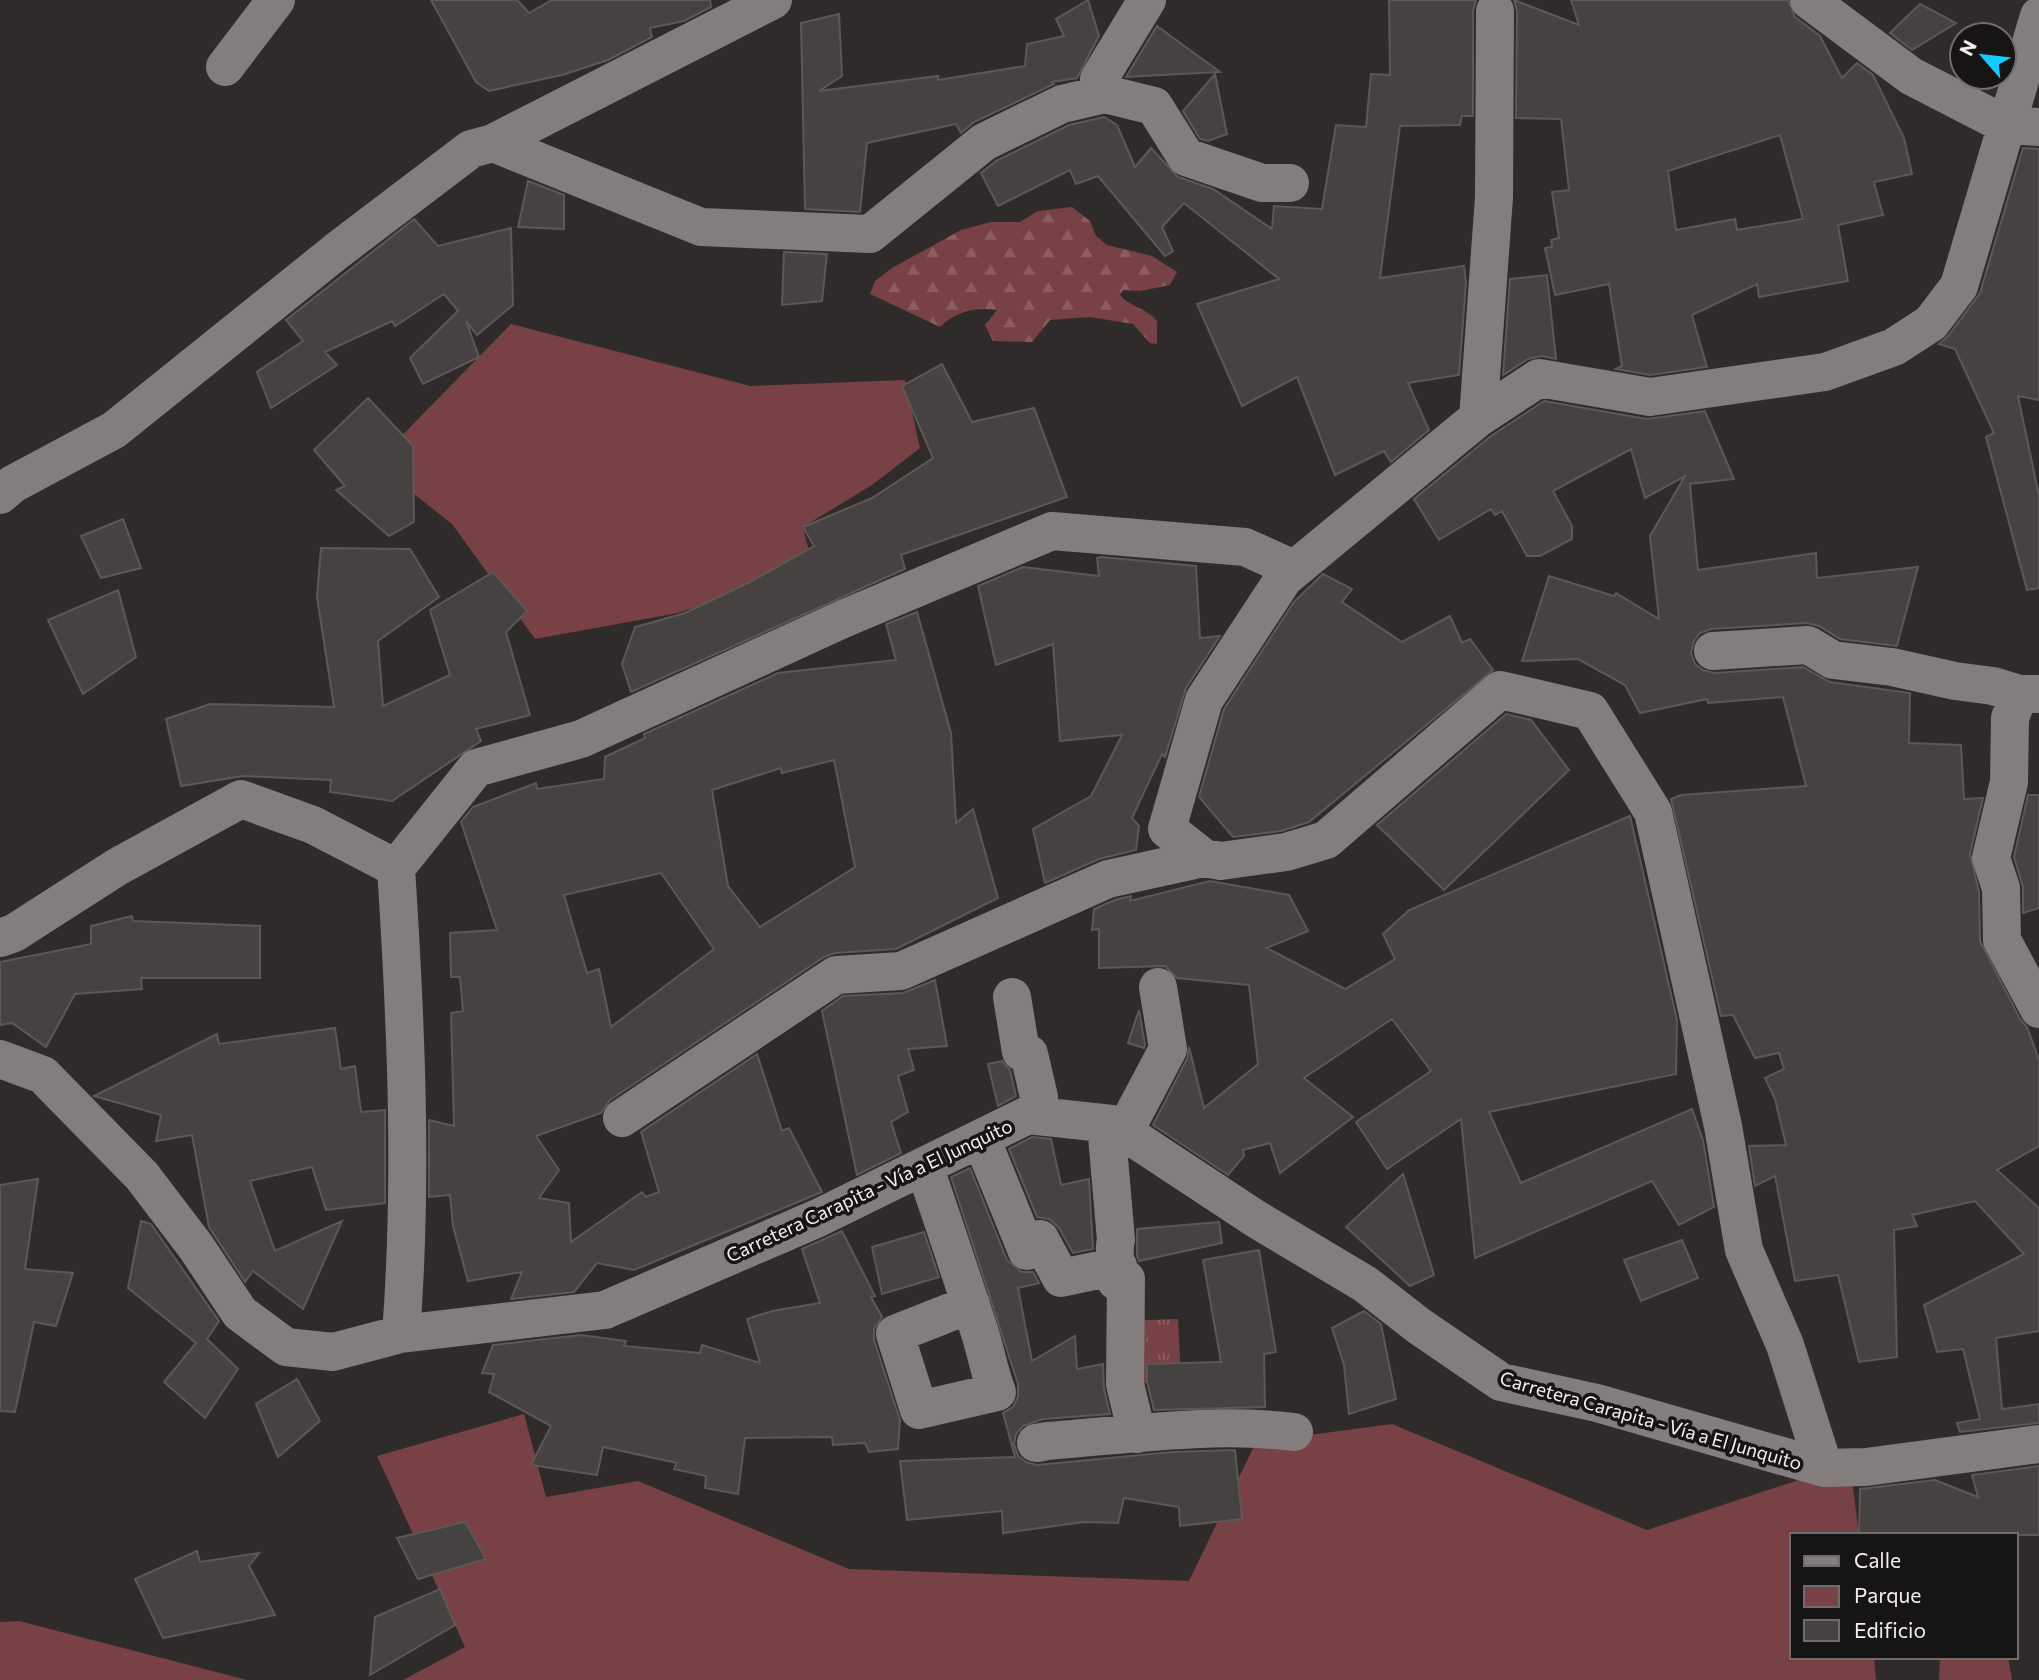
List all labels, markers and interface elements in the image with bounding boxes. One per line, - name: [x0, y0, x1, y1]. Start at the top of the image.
- north arrow: [1948, 21, 2018, 91]
- text: N: [1954, 36, 1981, 59]
- street label: Carretera Carapita - Vía a El Junquito: [722, 1113, 1016, 1267]
- street label: Carretera Carapita - Vía a El Junquito: [1497, 1366, 1805, 1474]
- legend: [1790, 1533, 2018, 1659]
- text: Calle: [1854, 1547, 1901, 1572]
- text: Parque: [1854, 1582, 1921, 1607]
- text: Edificio: [1854, 1617, 1926, 1642]

